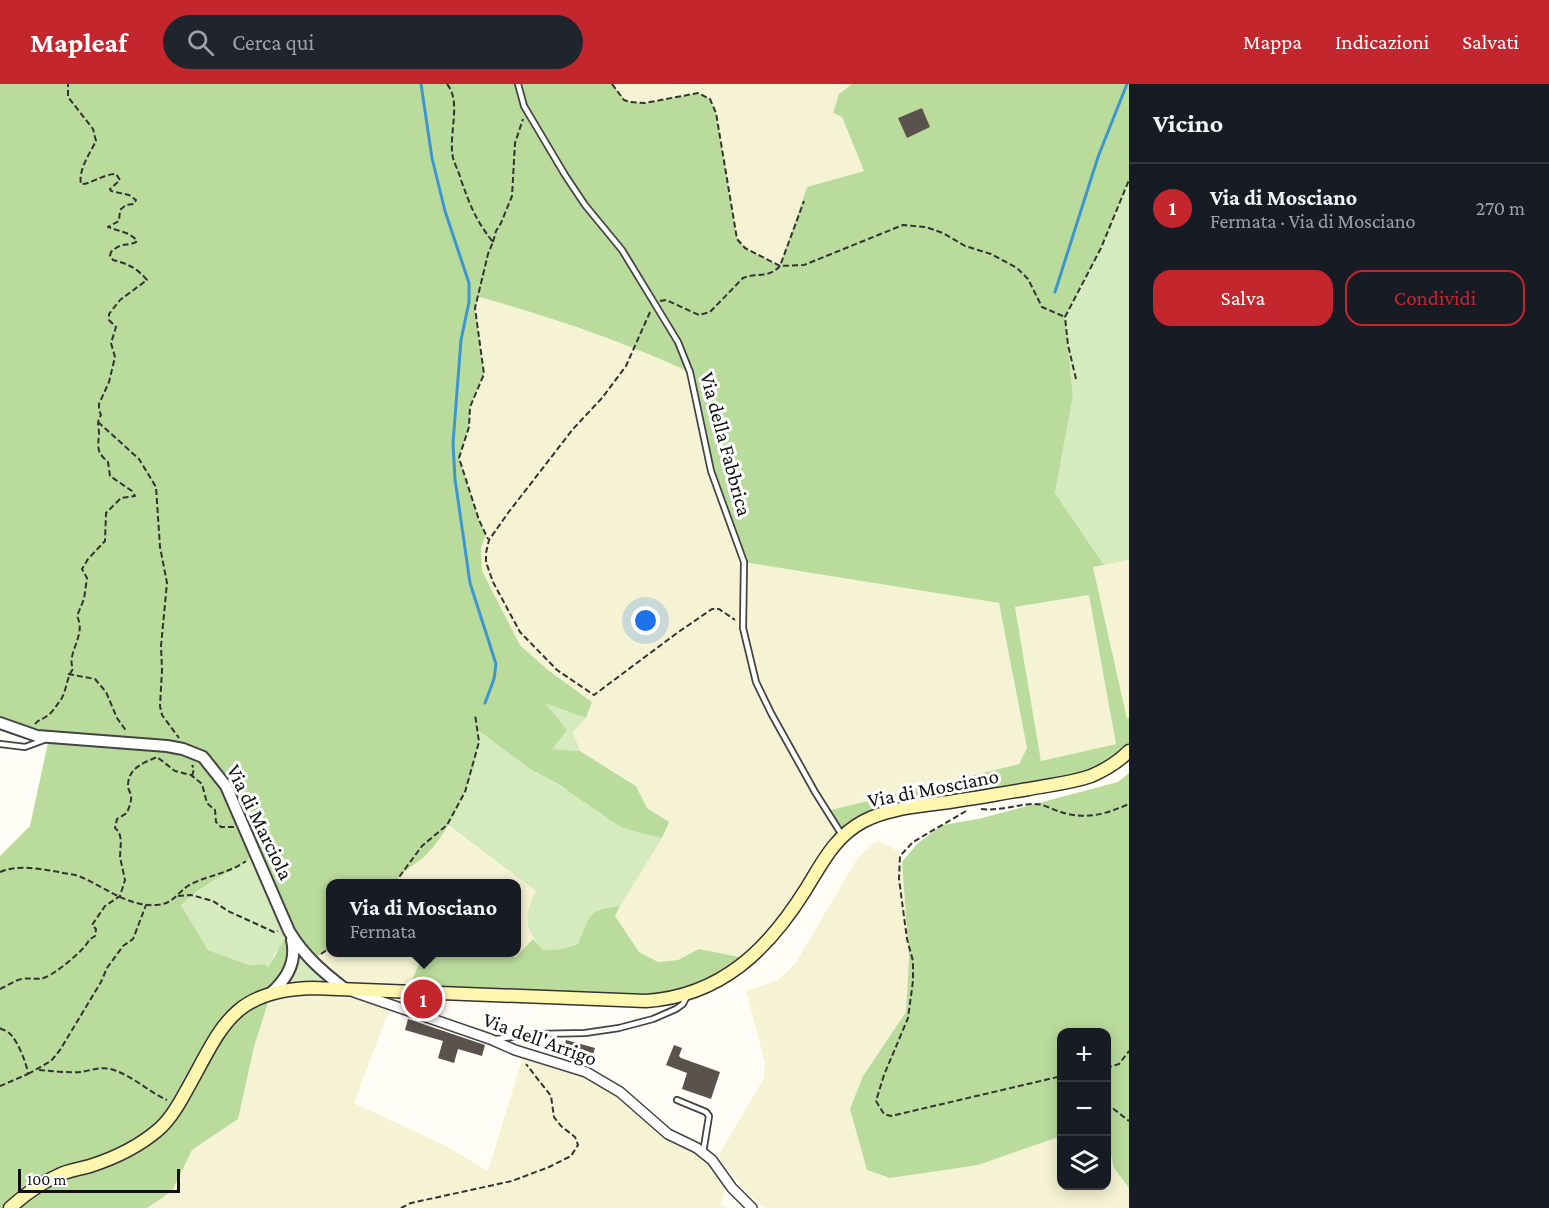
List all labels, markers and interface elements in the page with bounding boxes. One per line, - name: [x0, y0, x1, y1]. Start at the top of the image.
- search box: [163, 15, 583, 69]
- icon: search: [184, 26, 217, 59]
- text: Mapleaf: [30, 27, 127, 58]
- text: Cerca qui: [232, 30, 314, 55]
- text: Mappa: [1243, 30, 1302, 54]
- text: Indicazioni: [1335, 30, 1429, 54]
- text: Salvati: [1462, 30, 1519, 54]
- text: Vicino: [1153, 109, 1223, 138]
- text: Via di Mosciano: [1210, 185, 1357, 210]
- text: 1: [1169, 197, 1176, 219]
- text: 270 m: [1476, 197, 1525, 219]
- text: Fermata · Via di Mosciano: [1210, 210, 1415, 232]
- button: Salva: [1153, 270, 1333, 326]
- button: Condividi: [1345, 270, 1525, 326]
- street label: Via della Fabbrica: [695, 369, 757, 519]
- your location: [631, 606, 660, 635]
- street label: Via di Marciola: [222, 760, 298, 884]
- street label: Via di Mosciano: [865, 764, 1001, 812]
- popup: [326, 879, 521, 957]
- text: Via di Mosciano: [350, 895, 497, 920]
- text: Fermata: [350, 920, 416, 942]
- pin: 1: [404, 976, 442, 1022]
- street label: Via dell'Arrigo: [480, 1007, 600, 1071]
- map controls: [1057, 1028, 1111, 1190]
- button: +: [1057, 1028, 1111, 1082]
- button: −: [1057, 1082, 1111, 1136]
- button: layers: [1057, 1136, 1111, 1190]
- scale bar: [18, 1166, 180, 1194]
- text: 100 m: [27, 1171, 66, 1188]

